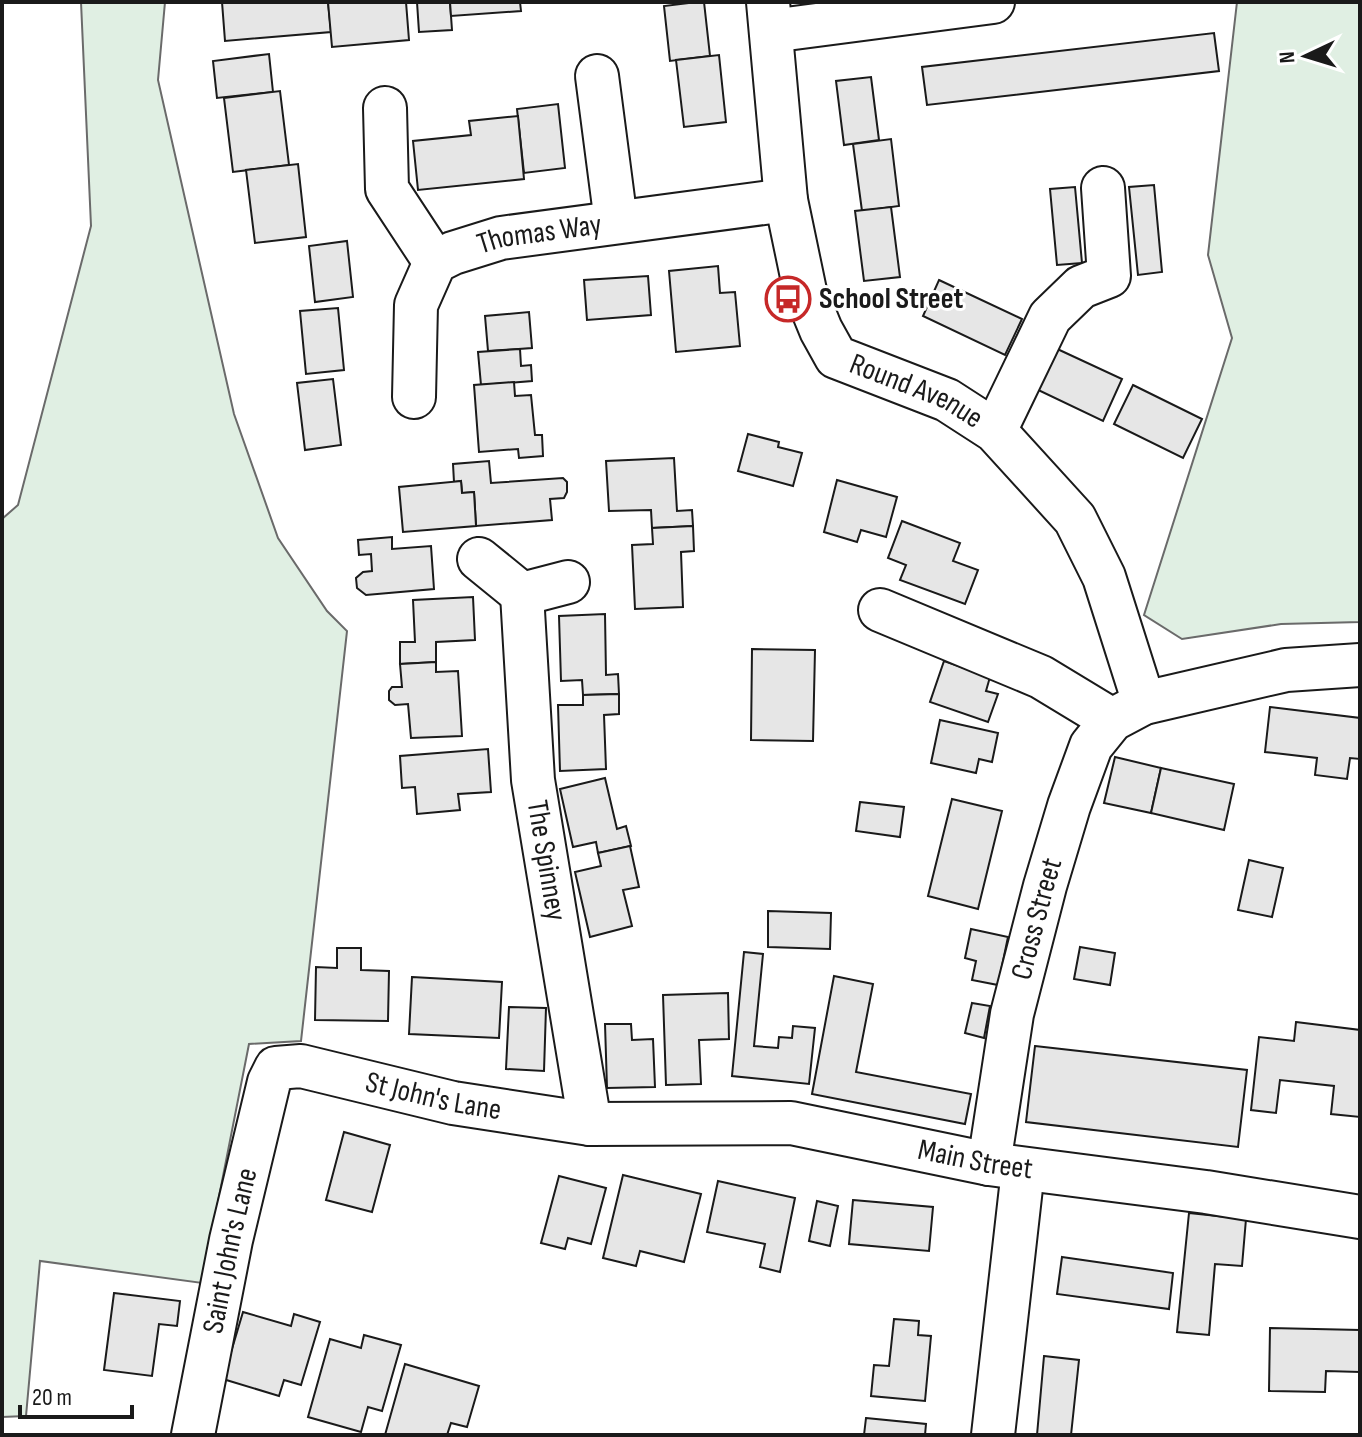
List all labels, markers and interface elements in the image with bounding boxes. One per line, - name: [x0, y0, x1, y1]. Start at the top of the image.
- north arrow: [1266, 16, 1346, 96]
- text: N: [1274, 50, 1301, 64]
- street label: Thomas Way: [473, 207, 604, 262]
- bus stop icon: School Street: [764, 275, 812, 323]
- place label: School Street: [819, 281, 963, 317]
- street label: Round Avenue: [845, 346, 990, 436]
- street label: The Spinney: [519, 798, 574, 924]
- street label: Cross Street: [1004, 854, 1070, 984]
- street label: St John's Lane: [362, 1064, 504, 1128]
- street label: Main Street: [915, 1132, 1035, 1187]
- street label: Saint John's Lane: [195, 1164, 266, 1336]
- scale bar: [20, 1369, 132, 1419]
- text: 20 m: [32, 1383, 72, 1412]

